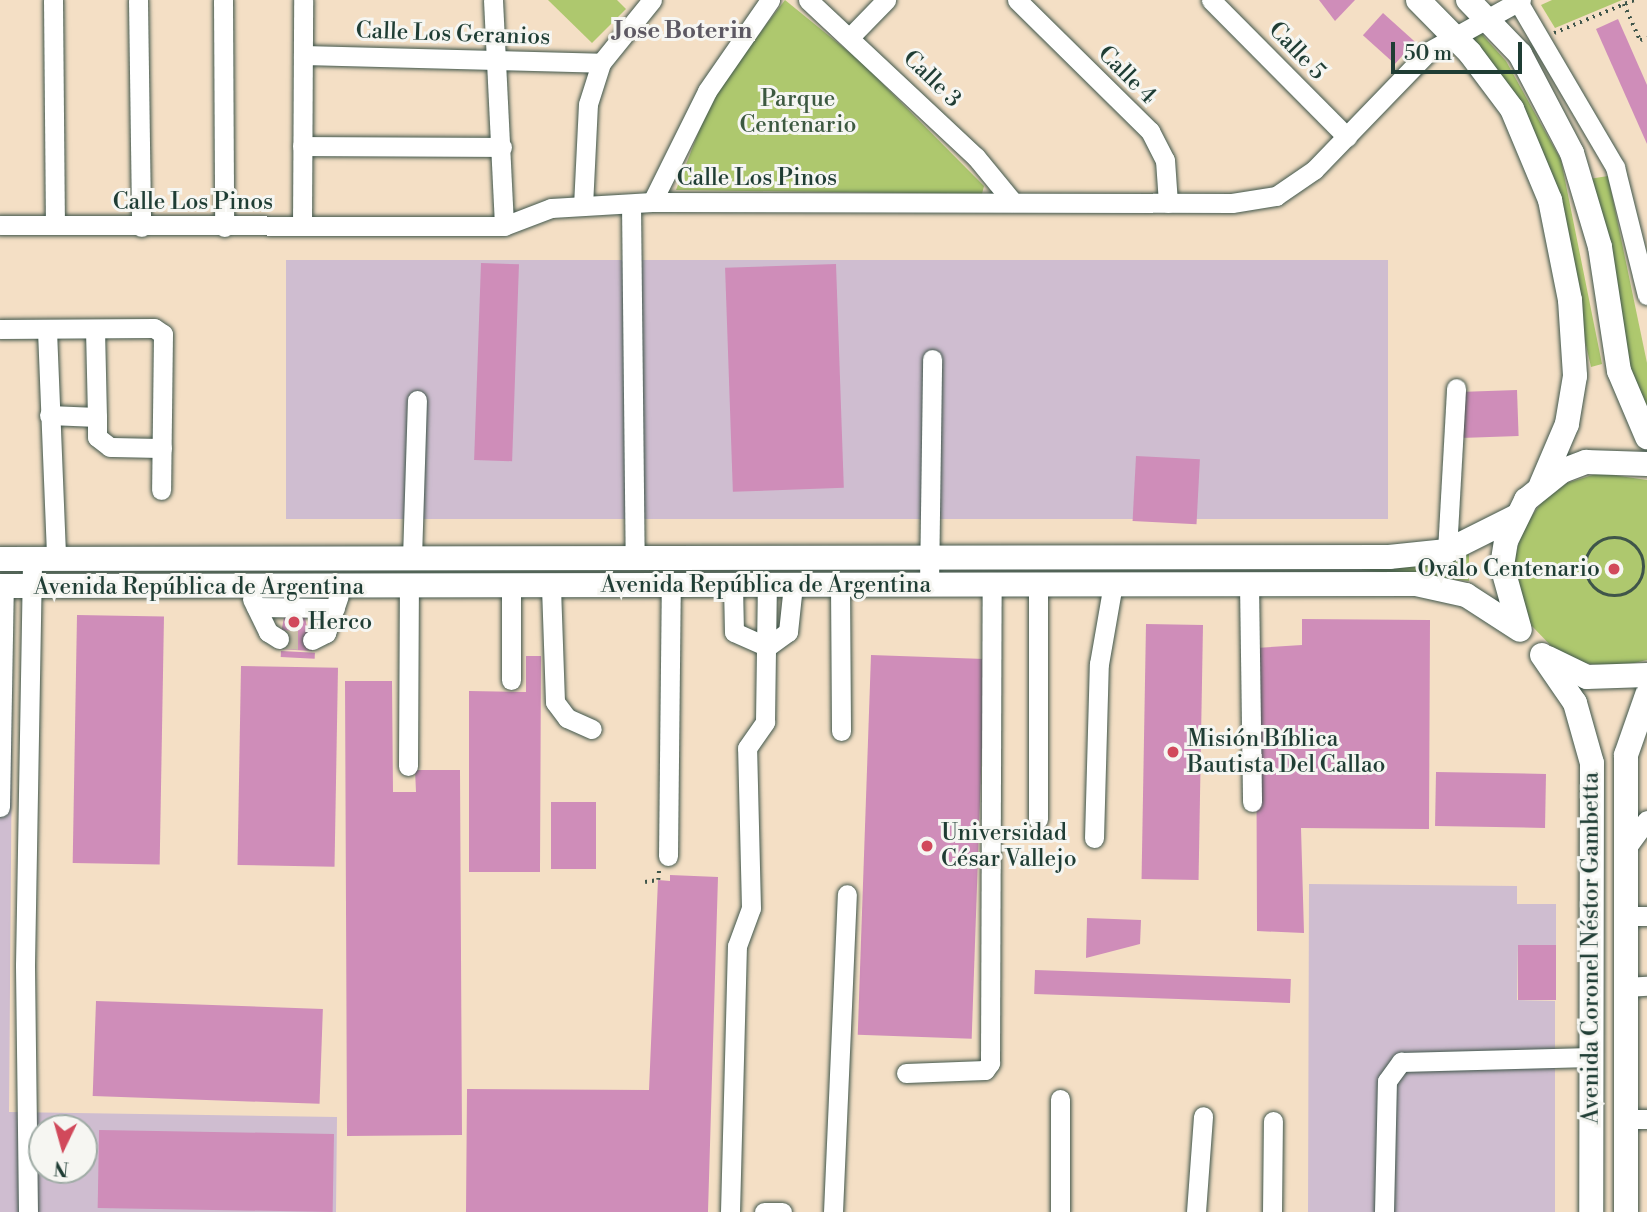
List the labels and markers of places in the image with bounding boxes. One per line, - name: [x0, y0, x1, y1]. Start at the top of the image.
- place label: Ovalo Centenario: [1418, 555, 1600, 583]
- marker: Ovalo Centenario: [1606, 561, 1622, 577]
- place label: Herco: [308, 608, 372, 636]
- marker: Herco: [286, 614, 302, 630]
- place label: Misión Bíblica Bautista Del Callao: [1187, 725, 1385, 779]
- marker: Misión Bíblica Bautista Del Callao: [1165, 744, 1181, 760]
- place label: Universidad César Vallejo: [941, 819, 1077, 873]
- marker: Universidad César Vallejo: [919, 838, 935, 854]

